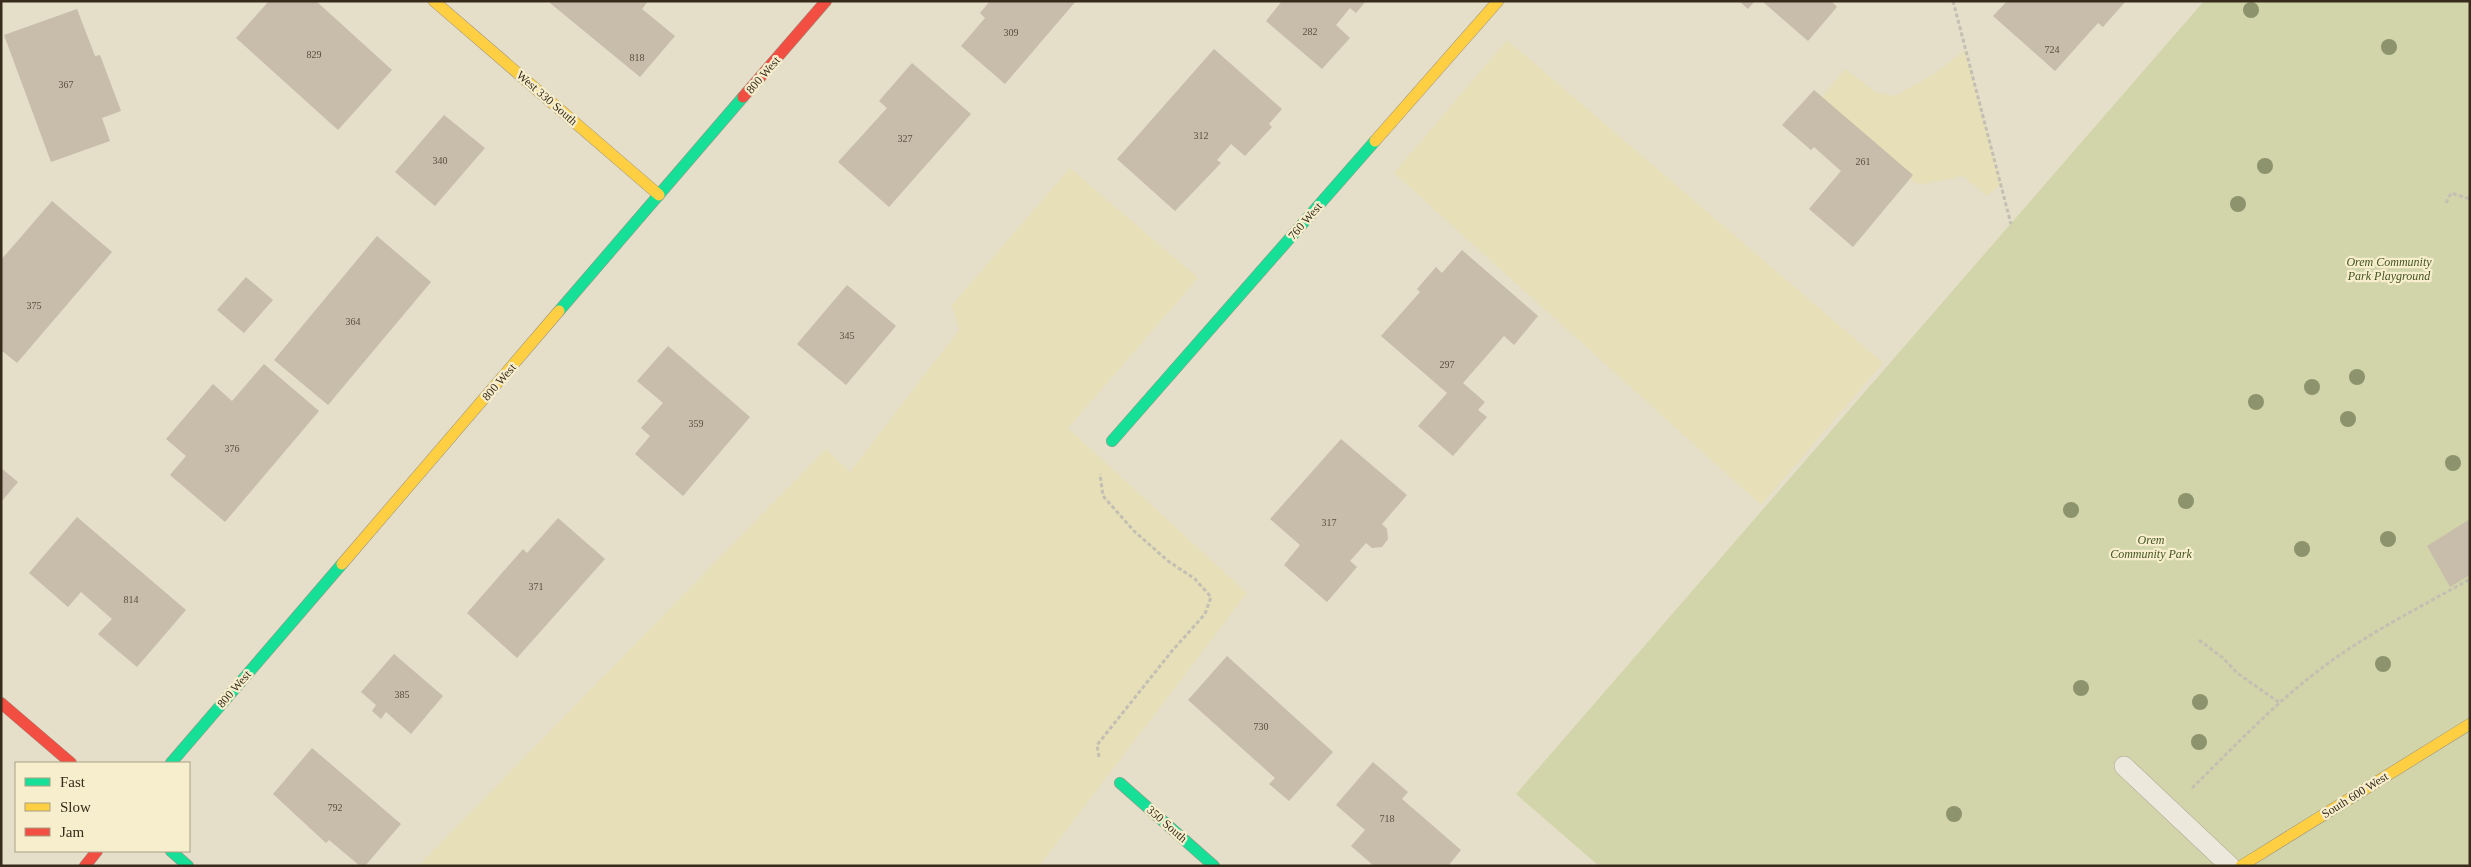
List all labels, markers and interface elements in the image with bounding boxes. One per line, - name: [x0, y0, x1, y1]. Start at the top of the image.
- house number: 282: [1303, 26, 1318, 37]
- house number: 309: [1004, 27, 1019, 38]
- house number: 724: [2045, 44, 2060, 55]
- house number: 829: [307, 49, 322, 60]
- house number: 818: [630, 52, 645, 63]
- street label: 800 West: [743, 53, 783, 96]
- street label: West 330 South: [514, 68, 580, 128]
- house number: 367: [59, 79, 74, 90]
- house number: 312: [1194, 130, 1209, 141]
- house number: 327: [898, 133, 913, 144]
- house number: 340: [433, 155, 448, 166]
- house number: 261: [1856, 156, 1871, 167]
- street label: 760 West: [1285, 199, 1325, 242]
- park label: Orem Community Park Playground: [2346, 255, 2432, 283]
- house number: 375: [27, 300, 42, 311]
- house number: 364: [346, 316, 361, 327]
- house number: 345: [840, 330, 855, 341]
- house number: 297: [1440, 359, 1455, 370]
- street label: 800 West: [479, 360, 519, 403]
- house number: 359: [689, 418, 704, 429]
- house number: 376: [225, 443, 240, 454]
- house number: 317: [1322, 517, 1337, 528]
- park label: Orem Community Park: [2110, 533, 2193, 561]
- house number: 371: [529, 581, 544, 592]
- house number: 814: [124, 594, 139, 605]
- street label: 800 West: [214, 667, 254, 710]
- house number: 385: [395, 689, 410, 700]
- house number: 730: [1254, 721, 1269, 732]
- legend: [15, 762, 190, 852]
- street label: South 600 West: [2319, 769, 2391, 821]
- text: Fast: [60, 774, 86, 790]
- text: Slow: [60, 799, 91, 815]
- house number: 792: [328, 802, 343, 813]
- street label: 350 South: [1144, 803, 1190, 845]
- house number: 718: [1380, 813, 1395, 824]
- text: Jam: [60, 824, 84, 840]

